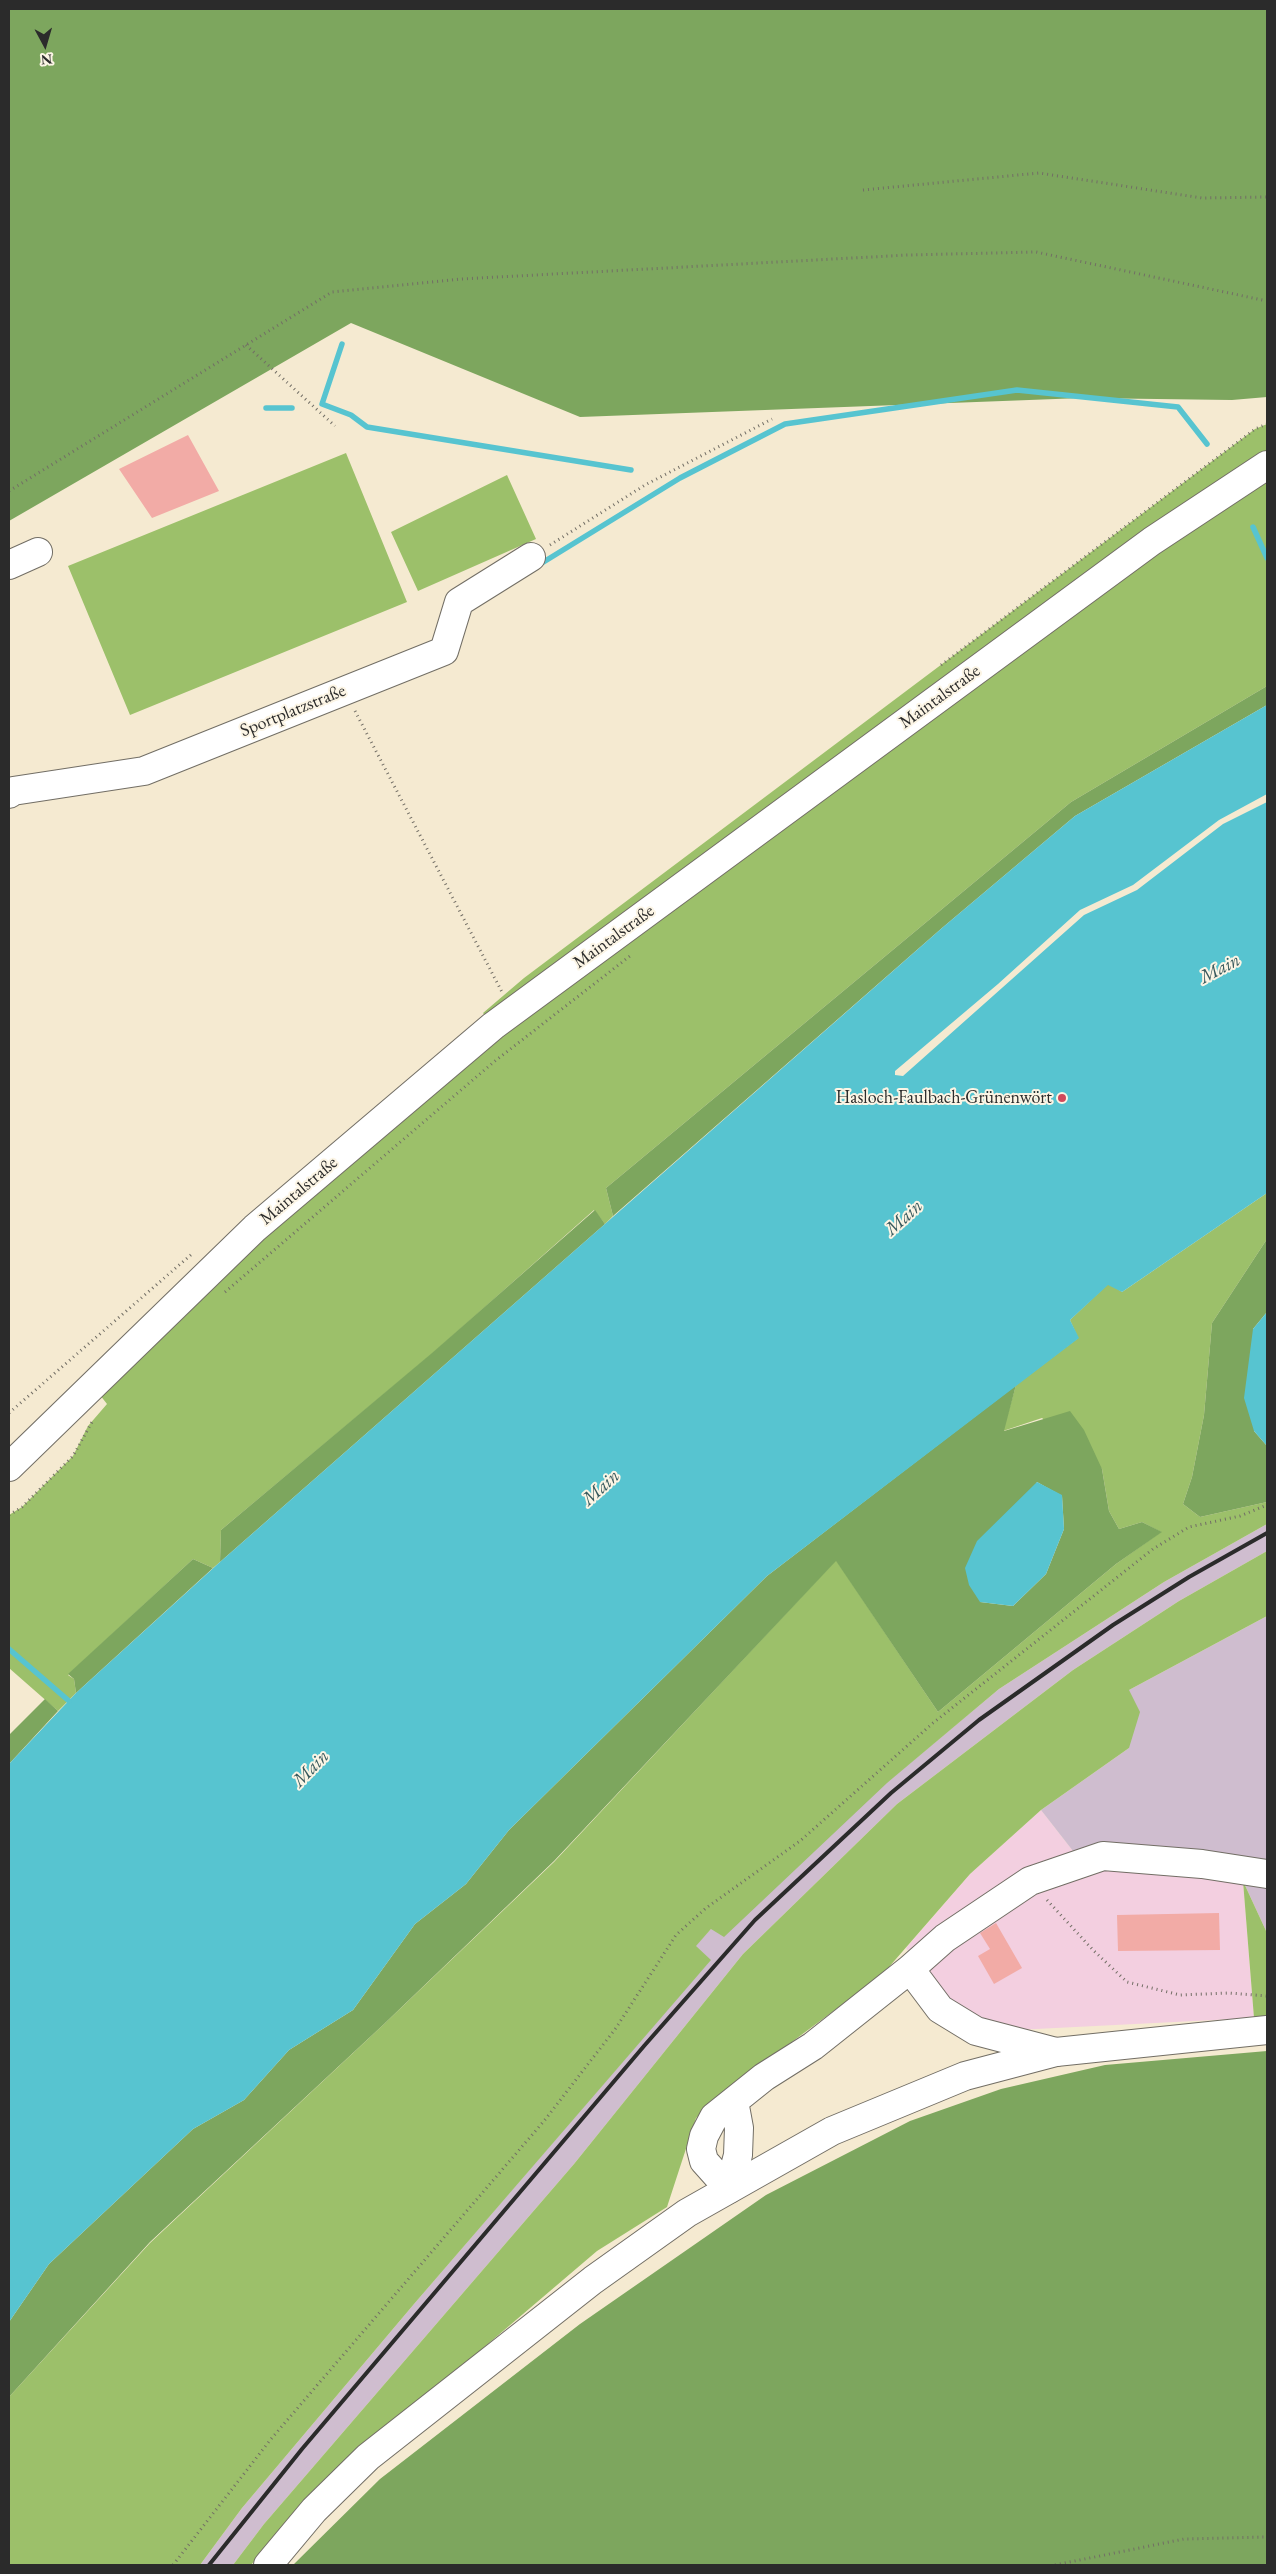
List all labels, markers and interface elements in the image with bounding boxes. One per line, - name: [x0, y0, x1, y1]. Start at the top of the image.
- north arrow: [20, 20, 70, 70]
- text: N: [40, 50, 53, 69]
- street label: Maintalstraße: [895, 660, 985, 734]
- street label: Sportplatzstraße: [237, 680, 349, 742]
- street label: Maintalstraße: [569, 900, 659, 974]
- water label: Main: [1196, 949, 1244, 989]
- place label: Hasloch-Faulbach-Grünenwört: [836, 1087, 1052, 1109]
- marker: Hasloch-Faulbach-Grünenwört: [1056, 1092, 1068, 1104]
- street label: Maintalstraße: [256, 1152, 342, 1230]
- water label: Main: [880, 1195, 928, 1241]
- water label: Main: [577, 1465, 625, 1511]
- water label: Main: [288, 1746, 334, 1792]

